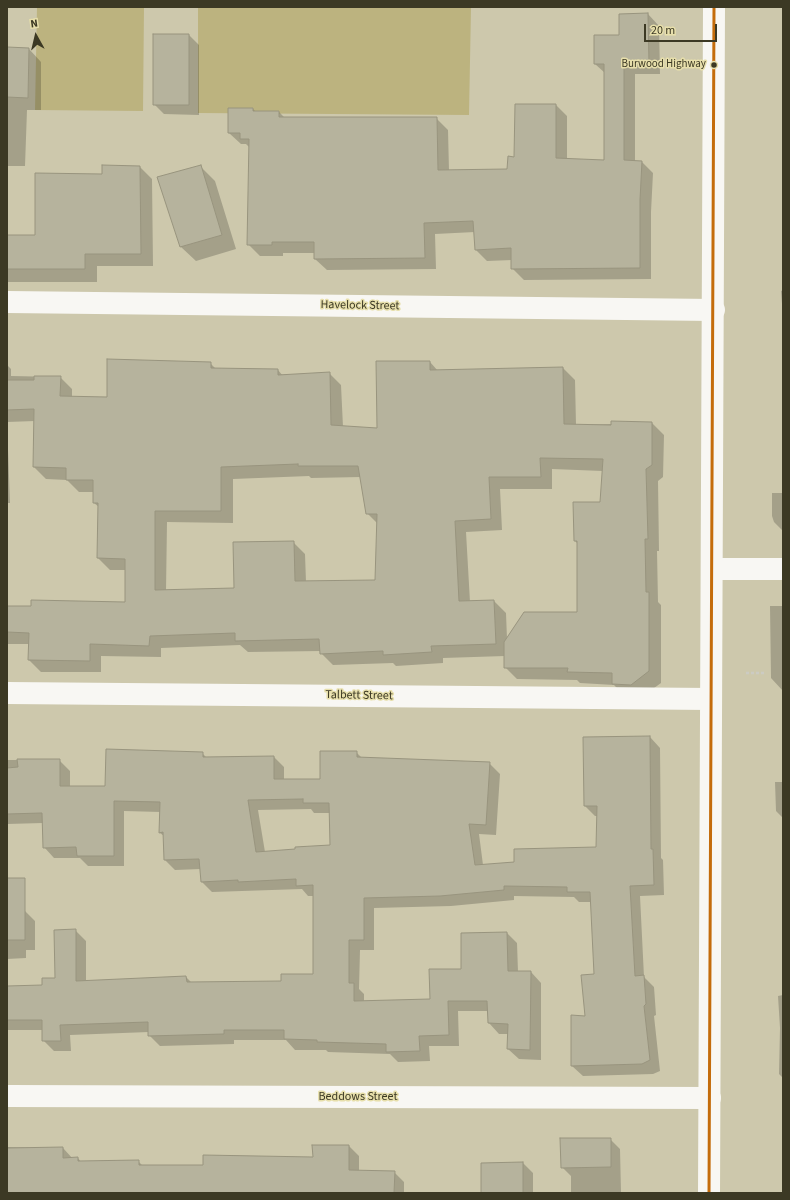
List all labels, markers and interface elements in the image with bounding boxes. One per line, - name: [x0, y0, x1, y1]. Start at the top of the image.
- north arrow: [16, 16, 56, 56]
- text: N: [30, 16, 39, 32]
- scale bar: [646, 16, 719, 42]
- text: 20 m: [651, 22, 675, 39]
- place label: Burwood Highway: [622, 58, 706, 72]
- marker: Burwood Highway: [709, 60, 719, 70]
- street label: Havelock Street: [320, 298, 400, 314]
- street label: Talbett Street: [325, 688, 393, 704]
- street label: Beddows Street: [319, 1090, 397, 1104]

